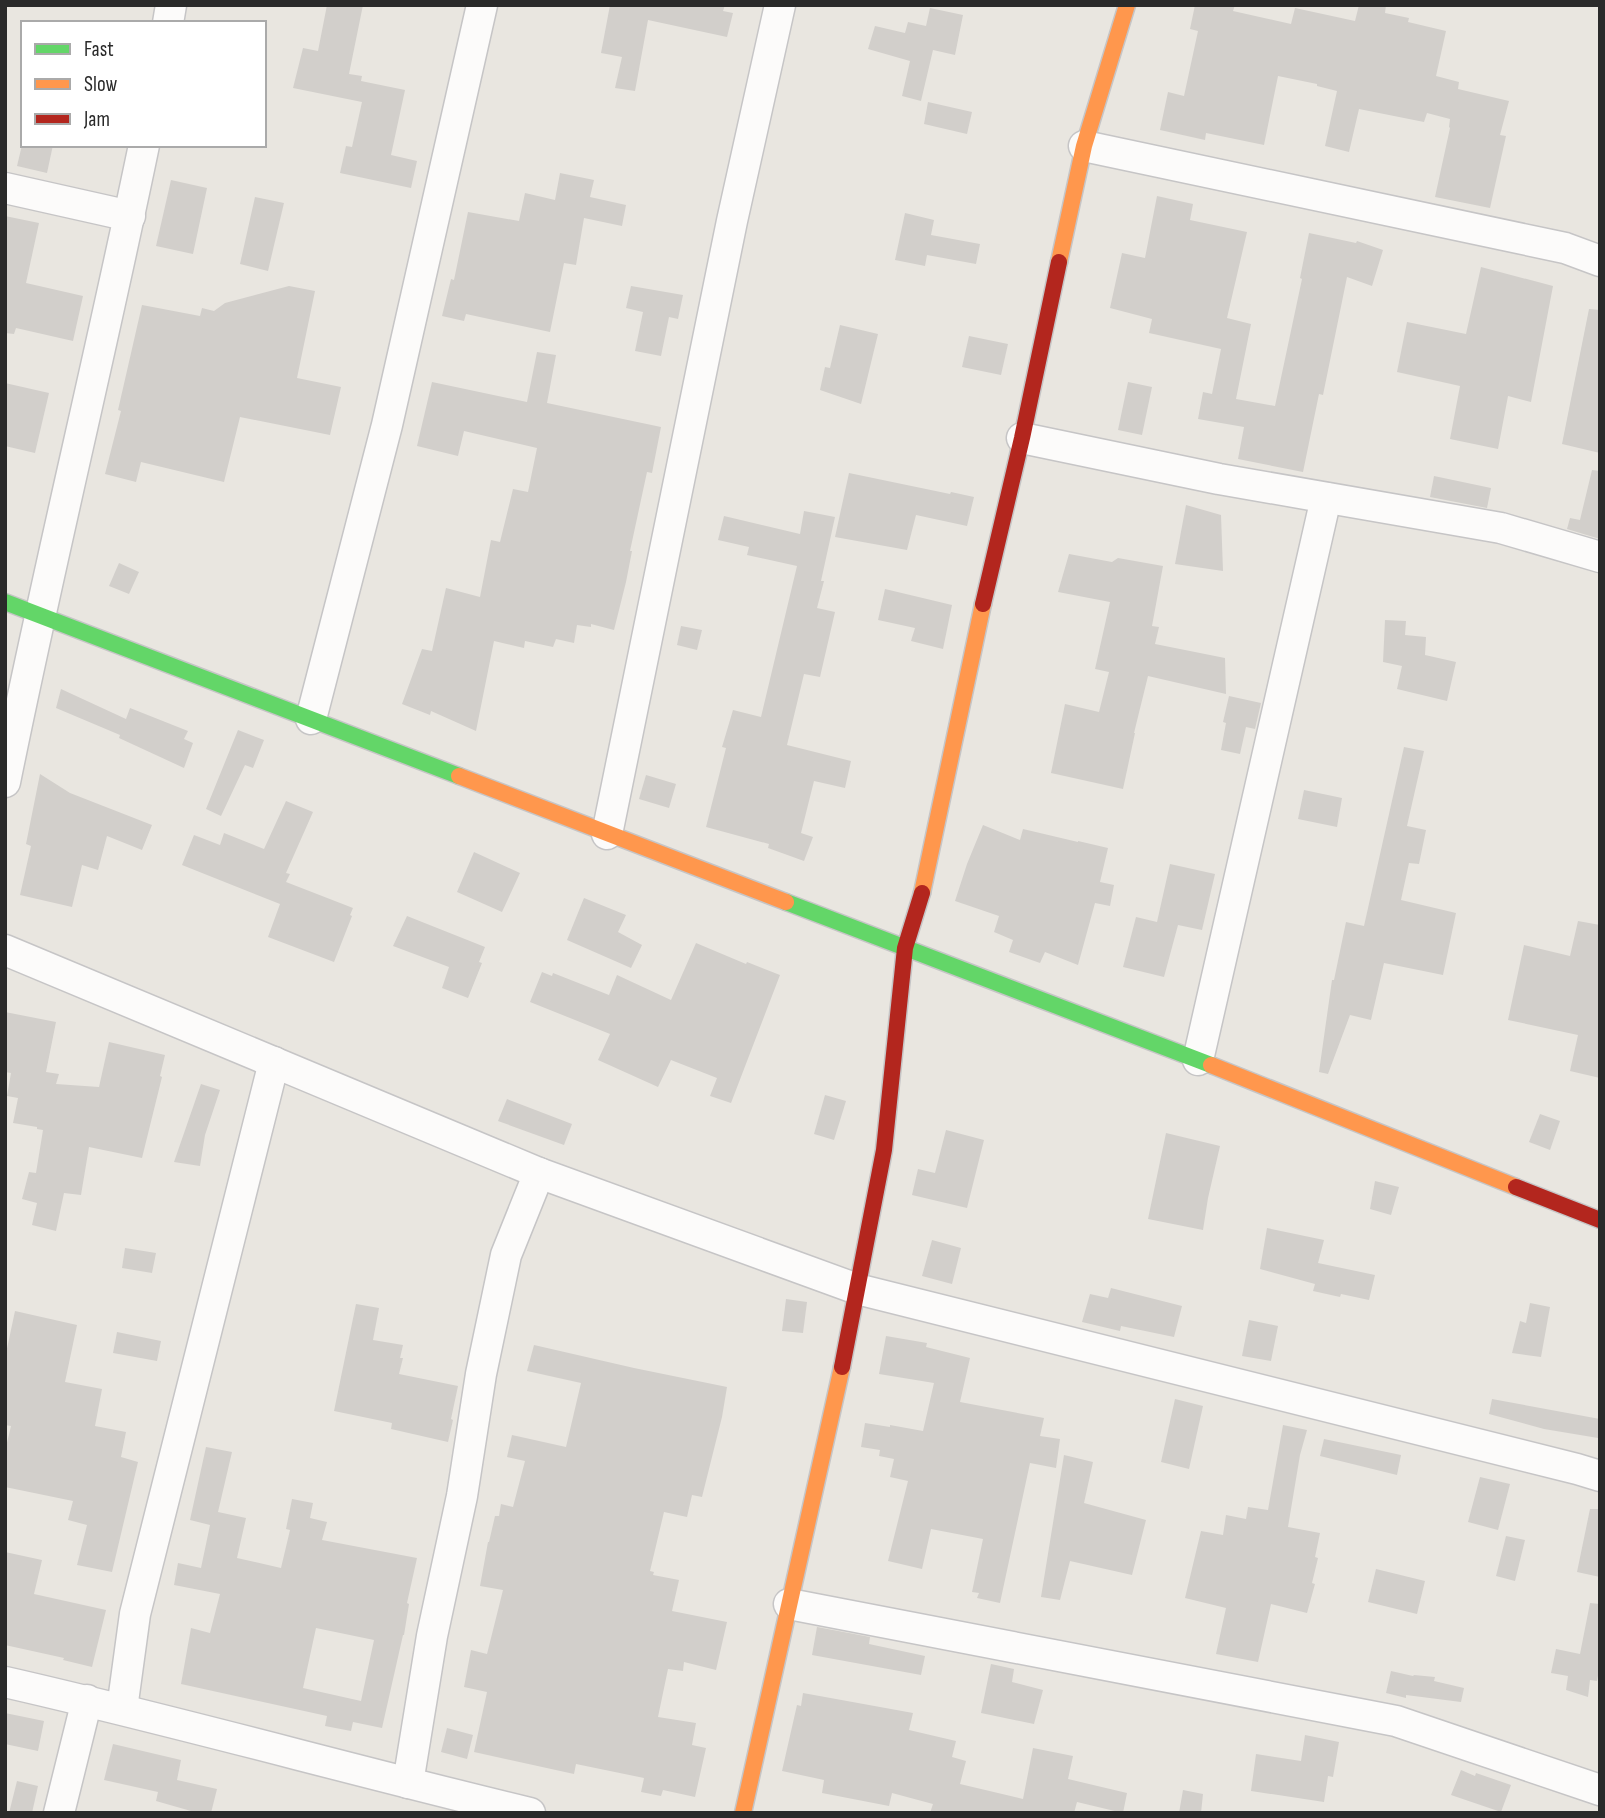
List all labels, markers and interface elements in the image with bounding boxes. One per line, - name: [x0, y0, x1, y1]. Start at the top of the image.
- legend: [21, 21, 266, 147]
- text: Fast: [84, 37, 114, 62]
- text: Slow: [84, 72, 118, 97]
- text: Jam: [83, 107, 110, 132]

